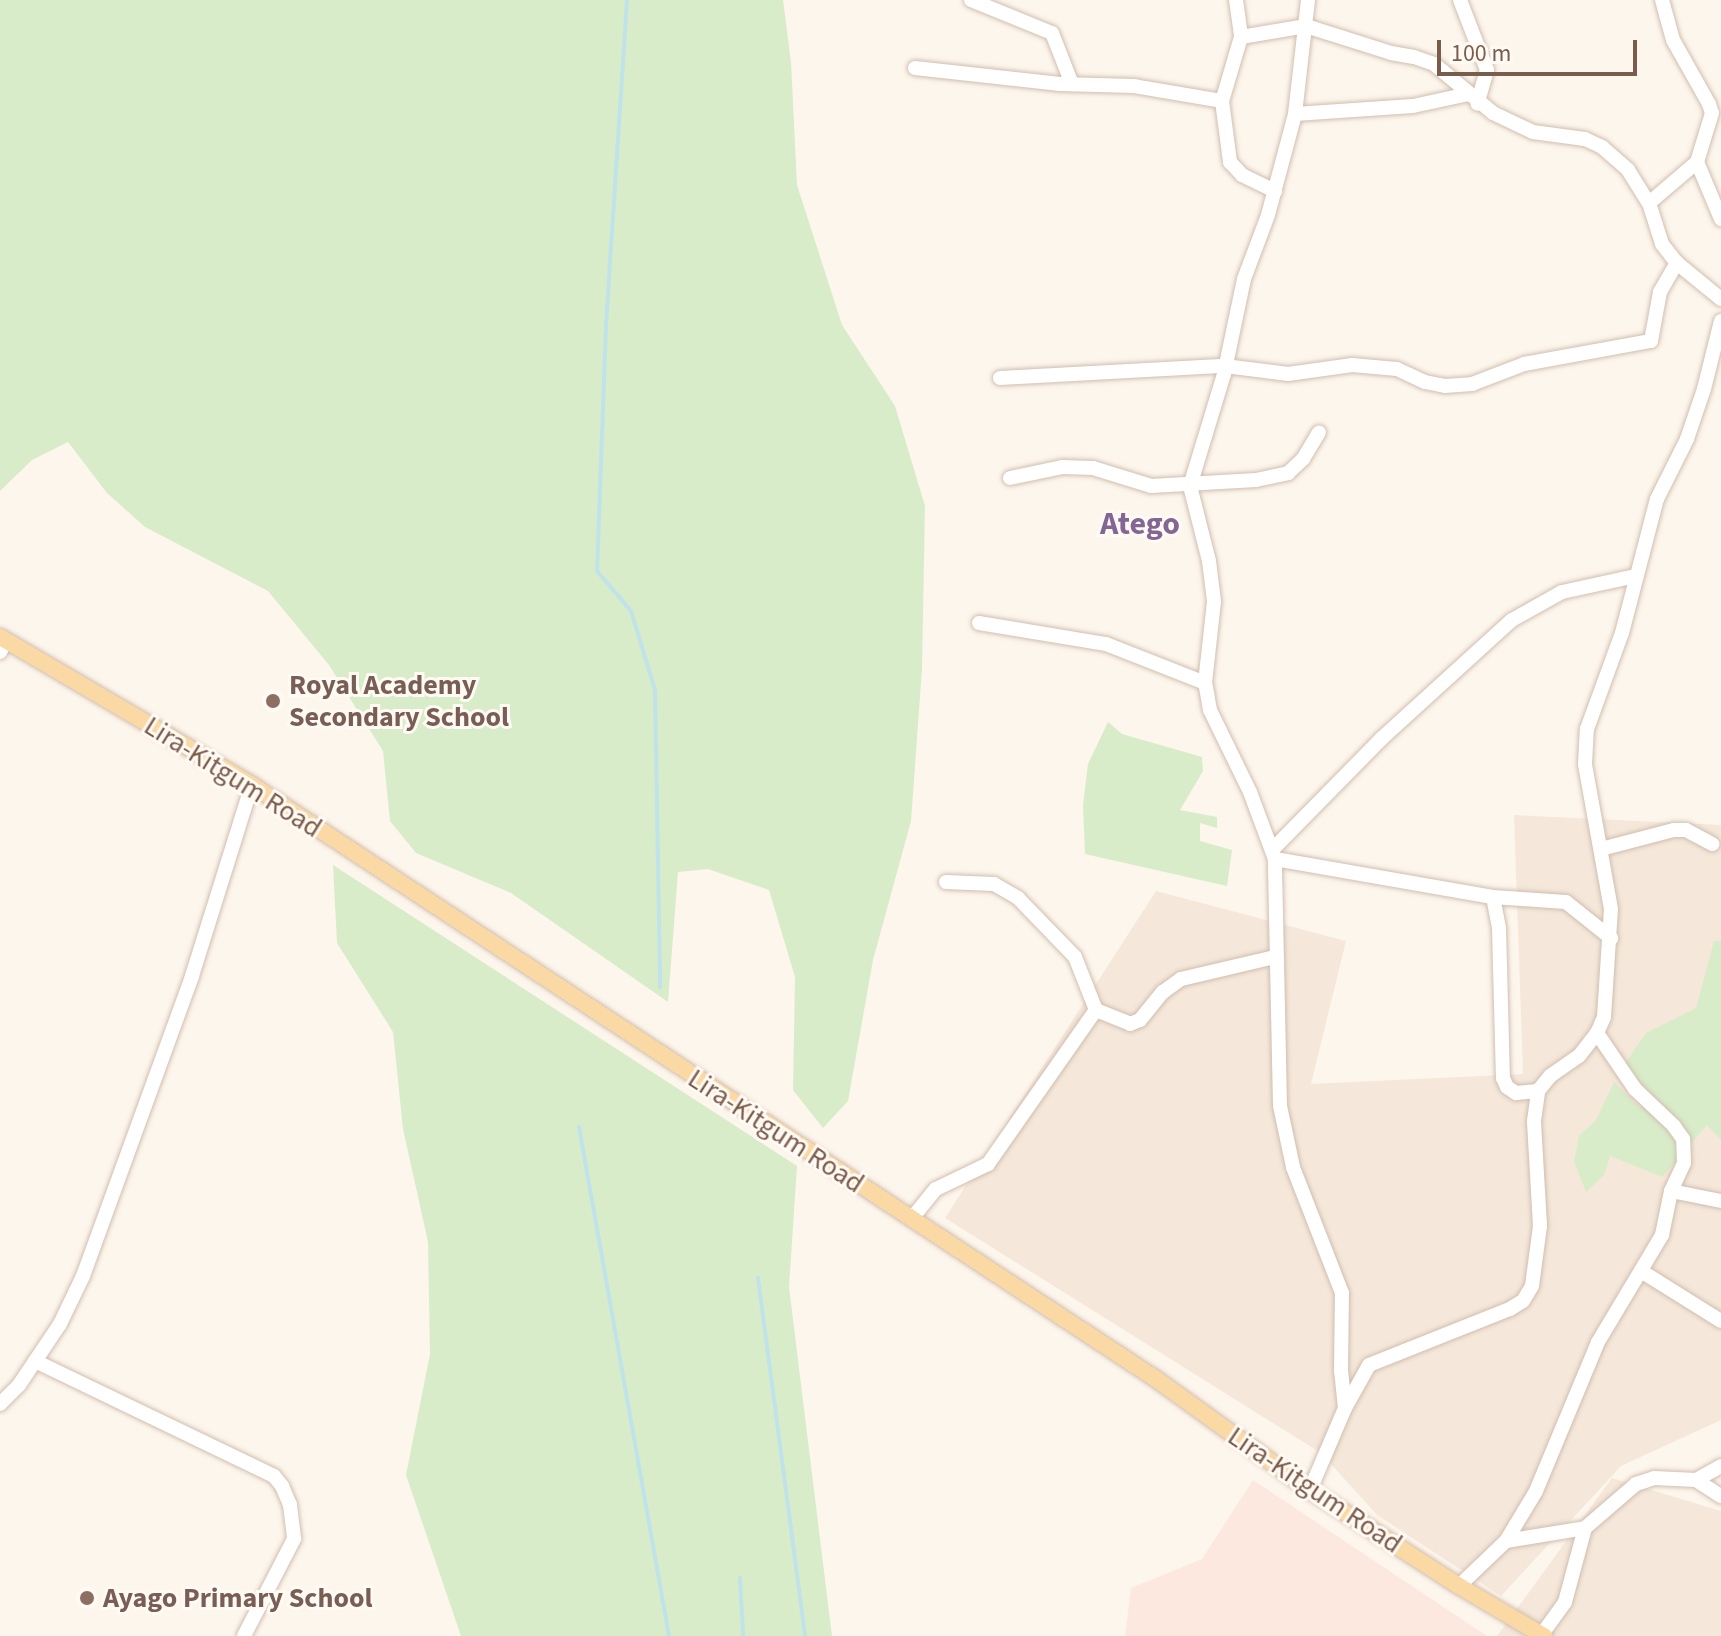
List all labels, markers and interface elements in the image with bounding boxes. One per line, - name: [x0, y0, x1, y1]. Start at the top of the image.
- scale bar: [1441, 24, 1641, 74]
- text: 100 m: [1451, 36, 1511, 71]
- district label: Atego: [1100, 505, 1180, 543]
- place label: Royal Academy Secondary School: [289, 668, 509, 734]
- marker: Royal Academy Secondary School: [264, 692, 282, 710]
- street label: Lira-Kitgum Road: [138, 709, 328, 845]
- street label: Lira-Kitgum Road: [682, 1062, 870, 1200]
- street label: Lira-Kitgum Road: [1221, 1419, 1409, 1561]
- place label: Ayago Primary School: [103, 1581, 373, 1615]
- marker: Ayago Primary School: [78, 1589, 96, 1607]

